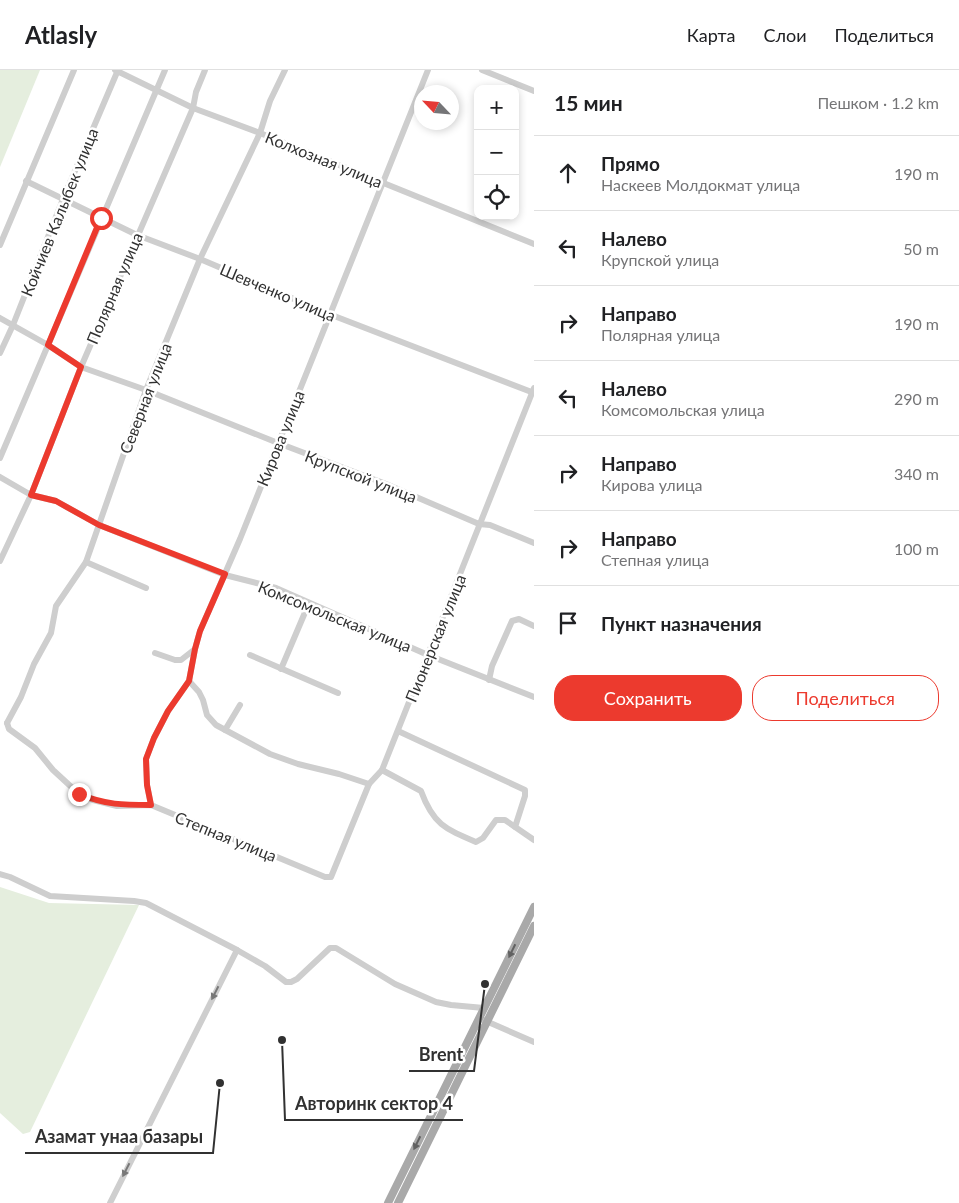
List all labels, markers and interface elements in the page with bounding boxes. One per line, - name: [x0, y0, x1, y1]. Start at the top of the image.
- text: Atlasly: [25, 20, 97, 49]
- text: Карта: [687, 24, 735, 46]
- text: Слои: [763, 24, 807, 46]
- text: Поделиться: [835, 24, 934, 46]
- north arrow: [414, 85, 459, 130]
- map controls: [474, 85, 519, 220]
- button: +: [474, 85, 519, 130]
- text: 15 мин: [554, 90, 623, 115]
- text: Пешком · 1.2 km: [817, 93, 939, 112]
- street label: Койчиев Калыбек улица: [17, 125, 101, 299]
- street label: Колхозная улица: [263, 127, 385, 191]
- button: −: [474, 130, 519, 175]
- text: Прямо: [601, 152, 660, 175]
- icon: ahead: [554, 159, 582, 187]
- text: 190 m: [894, 164, 939, 183]
- button: locate: [474, 175, 519, 220]
- text: Наскеев Молдокмат улица: [601, 175, 800, 194]
- route start: [90, 207, 113, 230]
- text: Налево: [601, 227, 667, 250]
- street label: Полярная улица: [82, 229, 146, 347]
- icon: left: [554, 234, 582, 262]
- text: 50 m: [903, 239, 939, 258]
- text: Крупской улица: [601, 250, 719, 269]
- street label: Шевченко улица: [217, 259, 339, 325]
- text: Направо: [601, 302, 677, 325]
- icon: right: [554, 309, 582, 337]
- text: 190 m: [894, 314, 939, 333]
- text: Полярная улица: [601, 325, 720, 344]
- street label: Северная улица: [115, 340, 175, 456]
- text: Налево: [601, 377, 667, 400]
- icon: left: [554, 384, 582, 412]
- street label: Кирова улица: [252, 387, 308, 489]
- text: 290 m: [894, 389, 939, 408]
- text: Комсомольская улица: [601, 400, 765, 419]
- street label: Крупской улица: [302, 446, 420, 506]
- text: Направо: [601, 452, 677, 475]
- icon: right: [554, 459, 582, 487]
- text: 340 m: [894, 464, 939, 483]
- text: Кирова улица: [601, 475, 703, 494]
- text: Направо: [601, 527, 677, 550]
- icon: right: [554, 534, 582, 562]
- text: 100 m: [894, 539, 939, 558]
- text: Степная улица: [601, 550, 709, 569]
- street label: Пионерская улица: [401, 571, 469, 705]
- street label: Комсомольская улица: [256, 577, 414, 655]
- icon: arrive: [554, 609, 582, 637]
- text: Пункт назначения: [601, 612, 762, 635]
- button: Сохранить: [554, 675, 742, 721]
- button: Поделиться: [752, 675, 939, 721]
- route end: [68, 783, 91, 806]
- street label: Степная улица: [172, 807, 280, 865]
- one-way arrow: [508, 943, 517, 958]
- one-way arrow: [211, 986, 219, 1000]
- callout: Brent: [409, 1038, 474, 1071]
- text: Brent: [419, 1043, 464, 1065]
- callout: Авторинк сектор 4: [285, 1087, 463, 1120]
- text: Авторинк сектор 4: [294, 1092, 453, 1114]
- callout: Азамат унаа базары: [25, 1120, 213, 1153]
- text: Азамат унаа базары: [34, 1125, 203, 1147]
- one-way arrow: [413, 1136, 421, 1150]
- one-way arrow: [122, 1163, 130, 1177]

